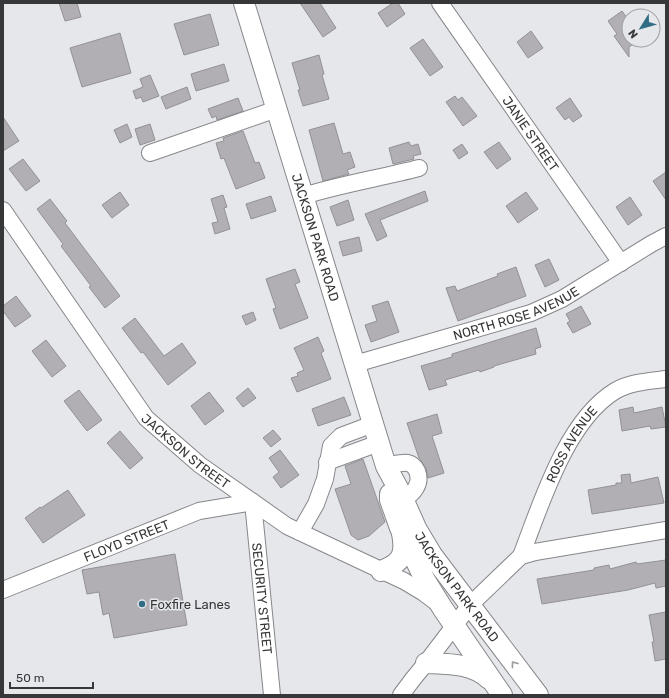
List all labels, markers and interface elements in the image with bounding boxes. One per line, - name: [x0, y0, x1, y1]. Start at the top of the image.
- north arrow: [621, 8, 661, 48]
- text: N: [626, 27, 641, 41]
- street label: JANIE STREET: [500, 93, 562, 174]
- street label: JACKSON PARK ROAD: [289, 172, 342, 303]
- street label: NORTH ROSE AVENUE: [451, 283, 582, 343]
- street label: ROSS AVENUE: [543, 403, 600, 485]
- street label: JACKSON STREET: [139, 410, 233, 491]
- street label: FLOYD STREET: [81, 516, 172, 564]
- street label: JACKSON PARK ROAD: [412, 529, 502, 645]
- street label: SECURITY STREET: [250, 542, 275, 655]
- place label: Foxfire Lanes: [150, 597, 231, 612]
- marker: Foxfire Lanes: [137, 599, 147, 609]
- one-way arrow: [512, 661, 519, 668]
- scale bar: [10, 664, 93, 690]
- text: 50 m: [16, 671, 44, 685]

